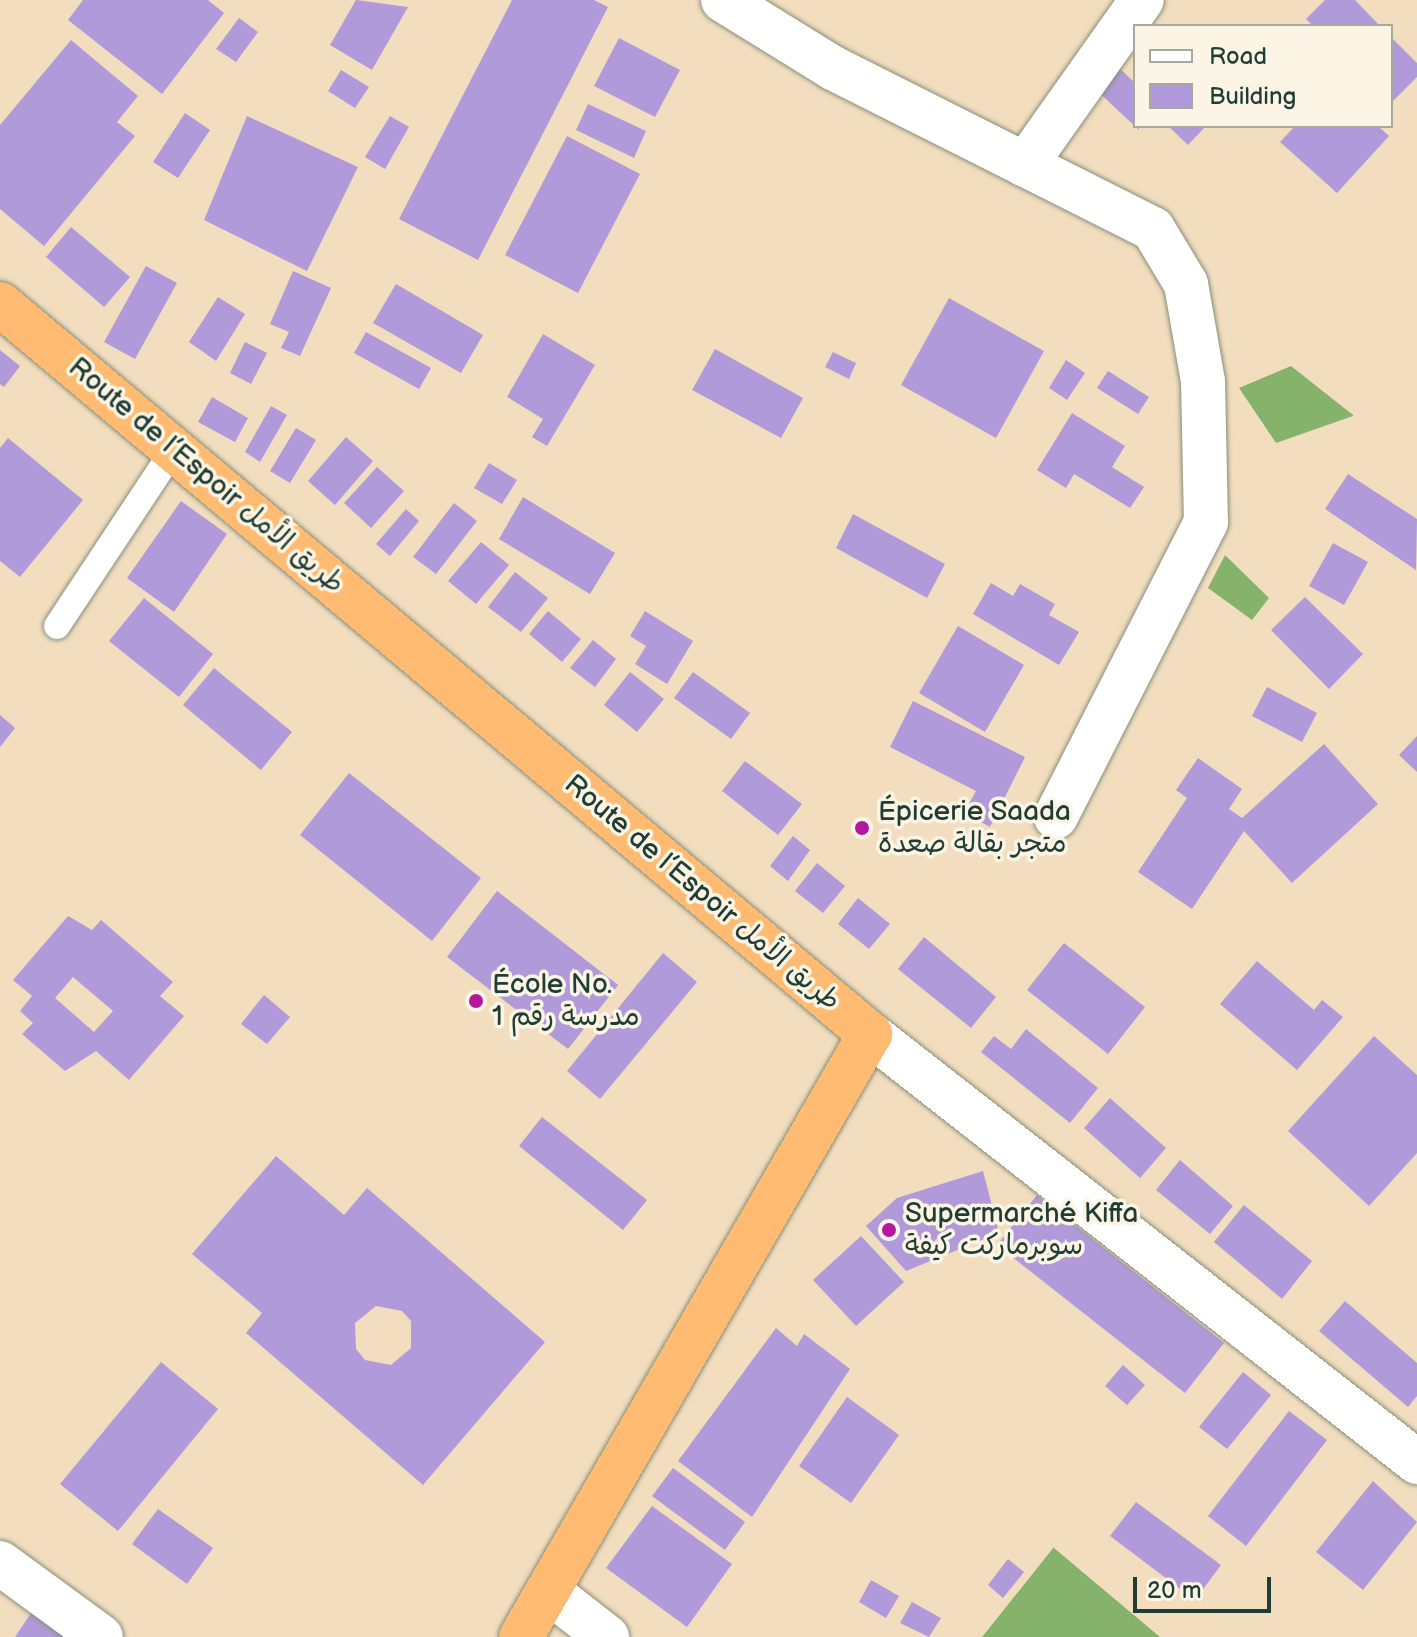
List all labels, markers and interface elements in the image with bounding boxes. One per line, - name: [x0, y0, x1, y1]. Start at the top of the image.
- legend: [1133, 24, 1393, 128]
- text: Road: [1209, 42, 1267, 71]
- text: Building: [1209, 82, 1296, 111]
- street label: Route de l’Espoir طريق الأمل: [61, 351, 351, 601]
- street label: Route de l’Espoir طريق الأمل: [557, 768, 847, 1018]
- place label: Épicerie Saada متجر بقالة صعدة: [878, 795, 1071, 861]
- marker: Épicerie Saada متجر بقالة صعدة: [853, 819, 871, 837]
- place label: École No. 1 مدرسة رقم: [492, 968, 640, 1034]
- marker: École No. 1 مدرسة رقم: [467, 992, 485, 1010]
- place label: Supermarché Kiffa سوبرماركت كيفة: [905, 1197, 1138, 1263]
- marker: Supermarché Kiffa سوبرماركت كيفة: [880, 1221, 898, 1239]
- scale bar: [1137, 1561, 1275, 1611]
- text: 20 m: [1147, 1576, 1202, 1605]

